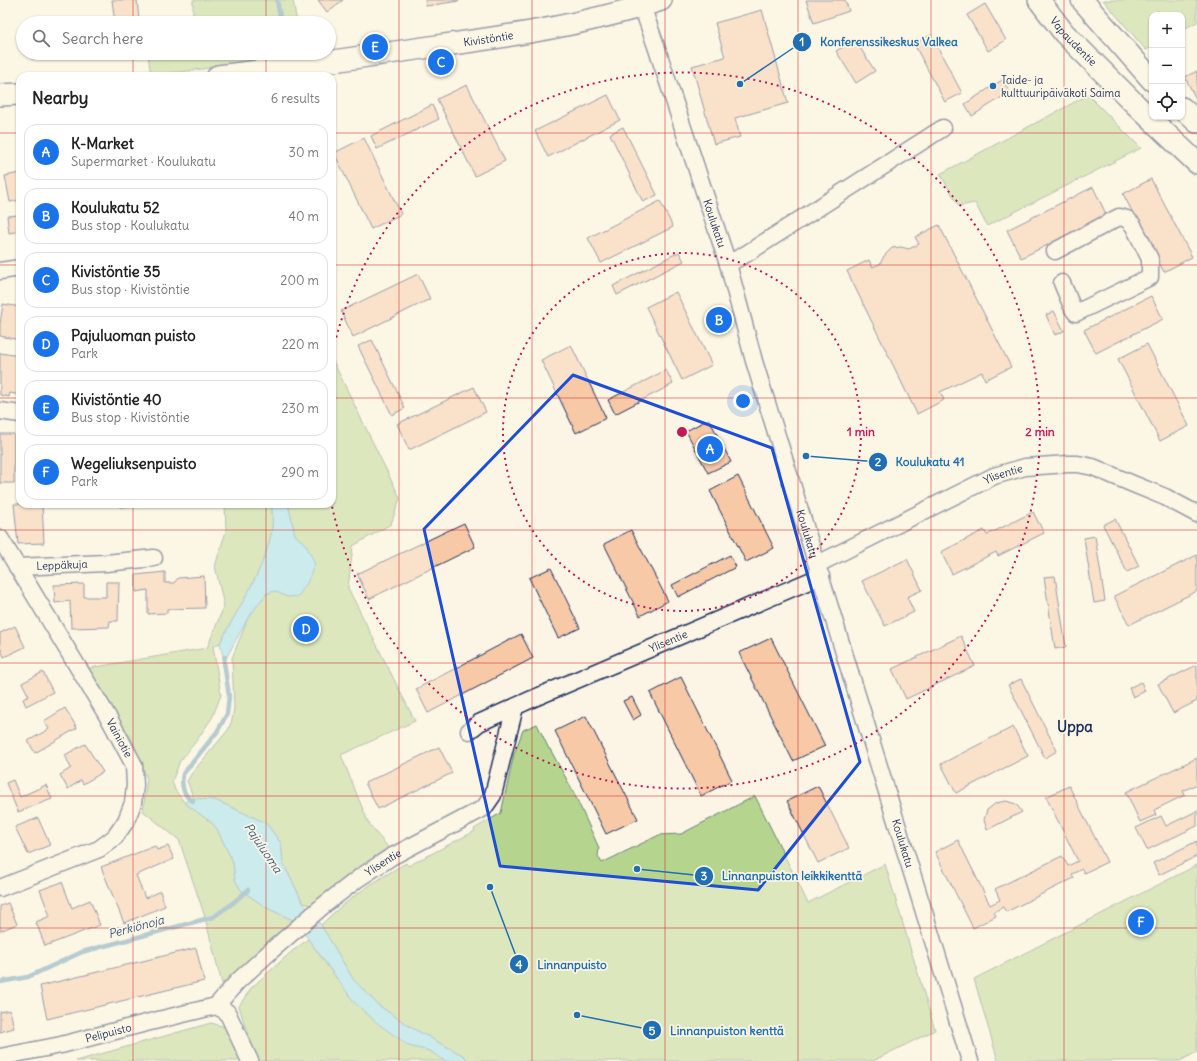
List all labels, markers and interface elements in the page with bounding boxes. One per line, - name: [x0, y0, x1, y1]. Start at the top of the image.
- map controls: [1149, 12, 1185, 120]
- button: +: [1149, 12, 1185, 48]
- street label: Vapaudentie: [1047, 14, 1100, 69]
- search box: [16, 16, 336, 60]
- icon: search: [30, 27, 52, 49]
- street label: Kivistöntie: [462, 28, 515, 49]
- text: Search here: [62, 29, 143, 48]
- callout: Konferenssikeskus Valkea: [792, 30, 965, 54]
- pin: E: [362, 32, 388, 62]
- text: 1: [800, 34, 804, 49]
- text: Konferenssikeskus Valkea: [820, 34, 958, 49]
- pin: C: [428, 47, 454, 77]
- button: −: [1149, 48, 1185, 84]
- place label: Taide- ja kulttuuripäiväkoti Saima: [1001, 73, 1120, 100]
- marker: Taide- ja kulttuuripäiväkoti Saima: [988, 81, 998, 91]
- button: locate: [1149, 84, 1185, 120]
- text: Nearby: [32, 87, 88, 109]
- text: 6 results: [271, 90, 320, 107]
- text: K-Market: [71, 134, 134, 153]
- text: A: [42, 144, 50, 161]
- text: 30 m: [289, 144, 319, 161]
- text: Supermarket · Koulukatu: [71, 153, 216, 170]
- street label: Koulukatu: [700, 197, 729, 250]
- text: Koulukatu 52: [71, 198, 160, 217]
- text: B: [42, 208, 50, 225]
- text: 40 m: [288, 208, 319, 225]
- text: Bus stop · Koulukatu: [71, 217, 189, 234]
- text: Kivistöntie 35: [71, 262, 160, 281]
- text: C: [42, 272, 50, 289]
- text: 200 m: [280, 272, 319, 289]
- text: Bus stop · Kivistöntie: [71, 281, 190, 298]
- pin: B: [706, 305, 732, 335]
- text: Pajuluoman puisto: [71, 326, 196, 345]
- text: D: [41, 336, 51, 353]
- text: 220 m: [282, 336, 319, 353]
- text: Park: [71, 345, 98, 362]
- text: Kivistöntie 40: [71, 390, 162, 409]
- your location: [733, 391, 753, 411]
- text: E: [42, 400, 50, 417]
- text: 230 m: [281, 400, 319, 417]
- text: Bus stop · Kivistöntie: [71, 409, 190, 426]
- text: 1 min: [847, 424, 875, 439]
- text: 2 min: [1025, 424, 1055, 439]
- centre of rings: [675, 425, 689, 439]
- pin: A: [697, 434, 723, 464]
- callout: Koulukatu 41: [868, 450, 973, 474]
- text: Wegeliuksenpuisto: [71, 454, 196, 473]
- text: 2: [875, 454, 882, 469]
- text: Koulukatu 41: [895, 454, 965, 469]
- street label: Ylisentie: [981, 461, 1024, 487]
- text: F: [42, 464, 50, 481]
- text: 290 m: [281, 464, 319, 481]
- text: Park: [71, 473, 98, 490]
- street label: Koulukatu: [793, 508, 822, 560]
- street label: Leppäkuja: [36, 557, 88, 573]
- pin: D: [293, 614, 319, 644]
- street label: Ylisentie: [647, 627, 690, 655]
- street label: Vainiotie: [103, 716, 136, 760]
- district label: Uppa: [1057, 717, 1093, 737]
- street label: Koulukatu: [889, 817, 917, 870]
- water label: Pajuluoma: [241, 820, 286, 877]
- street label: Ylisentie: [362, 846, 404, 879]
- callout: Linnanpuiston leikkikenttä: [694, 864, 871, 888]
- text: 3: [701, 868, 708, 883]
- text: Linnanpuiston leikkikenttä: [722, 868, 862, 884]
- pin: F: [1128, 907, 1154, 937]
- water label: Perkiönoja: [106, 912, 166, 941]
- callout: Linnanpuisto: [509, 952, 614, 976]
- text: 4: [516, 957, 523, 972]
- text: Linnanpuisto: [537, 957, 607, 973]
- callout: Linnanpuiston kenttä: [642, 1018, 792, 1042]
- street label: Pelipuisto: [84, 1020, 133, 1045]
- text: 5: [649, 1023, 656, 1038]
- text: Linnanpuiston kenttä: [670, 1023, 784, 1039]

